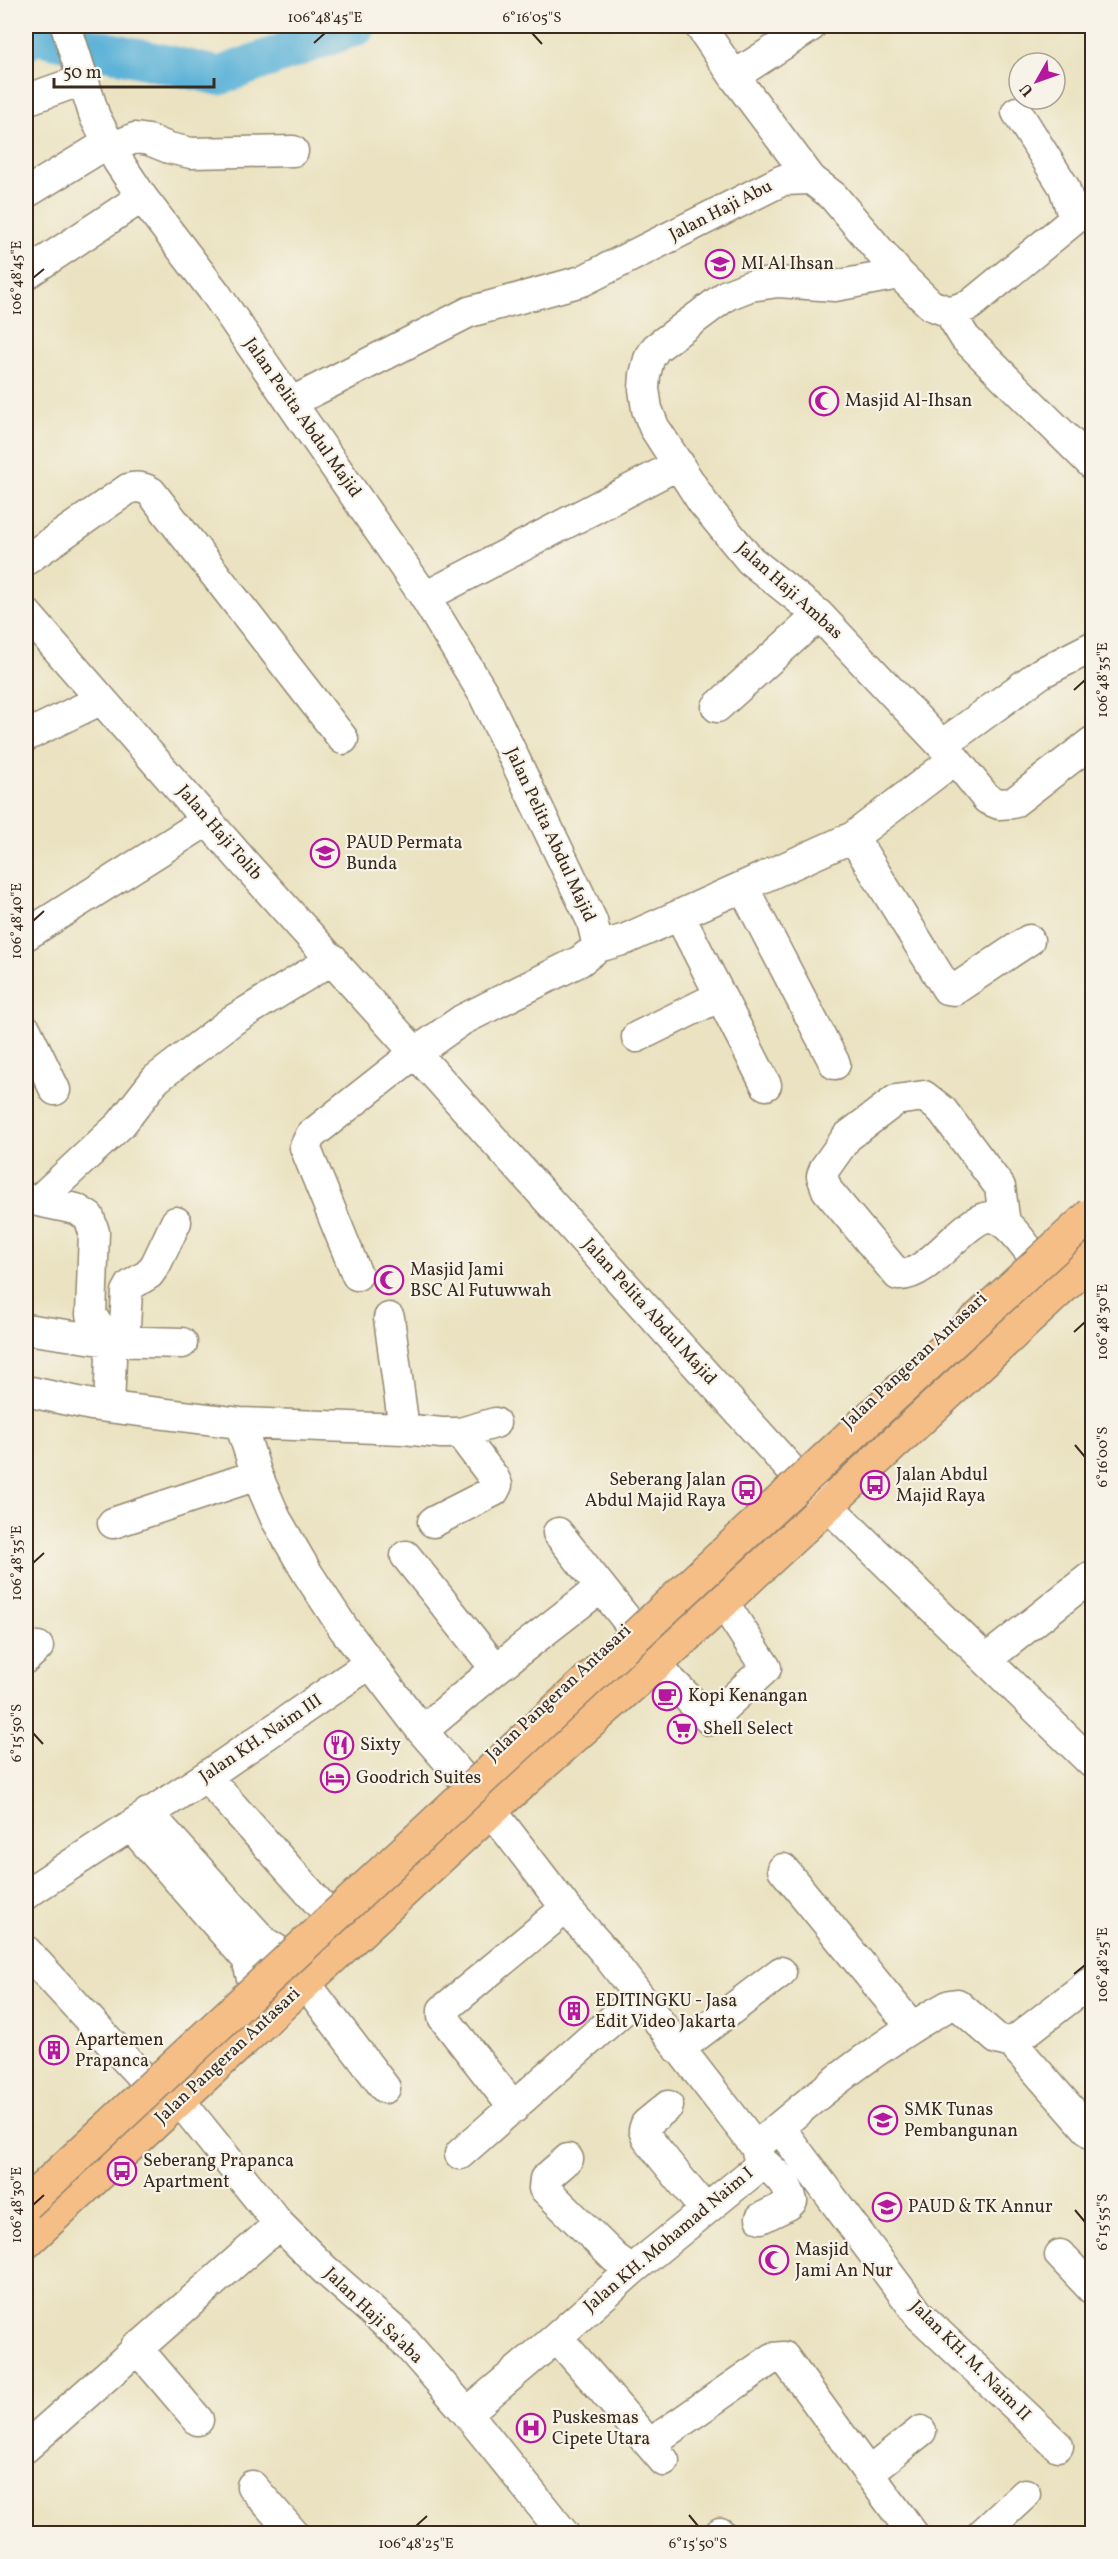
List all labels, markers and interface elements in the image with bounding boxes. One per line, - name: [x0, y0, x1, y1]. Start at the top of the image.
- text: 106°48'45"E: [288, 8, 362, 29]
- text: 6°16'05"S: [503, 8, 561, 29]
- scale bar: [54, 51, 214, 89]
- north arrow: [1007, 51, 1067, 111]
- text: 50 m: [63, 61, 102, 86]
- text: U: [1015, 78, 1039, 101]
- street label: Jalan Haji Abu: [665, 174, 777, 248]
- text: 106°48'45"E: [7, 241, 28, 315]
- school or university icon: MI Al Ihsan: [704, 248, 736, 280]
- place label: MI Al Ihsan: [741, 252, 834, 277]
- street label: Jalan Pelita Abdul Majid: [237, 333, 367, 503]
- mosque icon: Masjid Al-Ihsan: [808, 385, 840, 417]
- place label: Masjid Al-Ihsan: [845, 389, 973, 414]
- street label: Jalan Haji Ambas: [730, 536, 848, 646]
- text: 106°48'35"E: [1093, 642, 1114, 718]
- street label: Jalan Pelita Abdul Majid: [499, 744, 601, 926]
- street label: Jalan Haji Tolib: [171, 780, 268, 886]
- place label: PAUD Permata Bunda: [346, 831, 463, 877]
- school or university icon: PAUD Permata Bunda: [309, 837, 341, 869]
- text: 106°48'40"E: [7, 883, 28, 959]
- street label: Jalan Pelita Abdul Majid: [576, 1233, 722, 1391]
- place label: Masjid Jami BSC Al Futuwwah: [410, 1258, 552, 1304]
- mosque icon: Masjid Jami BSC Al Futuwwah: [373, 1264, 405, 1296]
- text: 106°48'30"E: [1093, 1284, 1114, 1360]
- street label: Jalan Pangeran Antasari: [837, 1287, 993, 1435]
- text: 6°16'00"S: [1093, 1427, 1114, 1487]
- place label: Jalan Abdul Majid Raya: [896, 1463, 988, 1509]
- place label: Seberang Jalan Abdul Majid Raya: [585, 1468, 726, 1514]
- bus stop icon: Jalan Abdul Majid Raya: [859, 1469, 891, 1501]
- bus stop icon: Seberang Jalan Abdul Majid Raya: [731, 1474, 763, 1506]
- text: 106°48'35"E: [7, 1525, 28, 1601]
- street label: Jalan Pangeran Antasari: [481, 1619, 637, 1767]
- cafe icon: Kopi Kenangan: [651, 1680, 683, 1712]
- place label: Kopi Kenangan: [688, 1684, 808, 1709]
- street label: Jalan KH. Naim III: [194, 1688, 328, 1790]
- text: 6°15'50"S: [7, 1704, 28, 1762]
- supermarket icon: Shell Select: [666, 1713, 698, 1745]
- place label: Shell Select: [703, 1717, 793, 1742]
- restaurant icon: Sixty: [323, 1729, 355, 1761]
- place label: Sixty: [360, 1733, 401, 1758]
- hotel icon: Goodrich Suites: [319, 1762, 351, 1794]
- place label: Goodrich Suites: [356, 1766, 481, 1791]
- text: 106°48'25"E: [1093, 1927, 1114, 2003]
- street label: Jalan Pangeran Antasari: [150, 1982, 306, 2130]
- place label: EDITINGKU - Jasa Edit Video Jakarta: [595, 1989, 737, 2035]
- building icon: EDITINGKU - Jasa Edit Video Jakarta: [558, 1995, 590, 2027]
- place label: Apartemen Prapanca: [75, 2028, 164, 2074]
- building icon: Apartemen Prapanca: [38, 2034, 70, 2066]
- place label: SMK Tunas Pembangunan: [904, 2098, 1018, 2144]
- school or university icon: SMK Tunas Pembangunan: [867, 2104, 899, 2136]
- place label: Seberang Prapanca Apartment: [143, 2149, 294, 2195]
- bus stop icon: Seberang Prapanca Apartment: [106, 2155, 138, 2187]
- street label: Jalan KH. Mohamad Naim I: [579, 2161, 759, 2319]
- text: 106°48'30"E: [7, 2167, 28, 2243]
- school or university icon: PAUD & TK Annur: [871, 2191, 903, 2223]
- text: 6°15'55"S: [1093, 2193, 1114, 2251]
- place label: PAUD & TK Annur: [908, 2195, 1053, 2220]
- place label: Masjid Jami An Nur: [795, 2238, 893, 2284]
- mosque icon: Masjid Jami An Nur: [758, 2244, 790, 2276]
- street label: Jalan Haji Sa'aba: [318, 2262, 428, 2370]
- street label: Jalan KH. M. Naim II: [904, 2295, 1036, 2427]
- place label: Puskesmas Cipete Utara: [552, 2406, 650, 2452]
- hospital icon: Puskesmas Cipete Utara: [515, 2412, 547, 2444]
- text: 106°48'25"E: [378, 2534, 454, 2555]
- text: 6°15'50"S: [669, 2534, 727, 2555]

